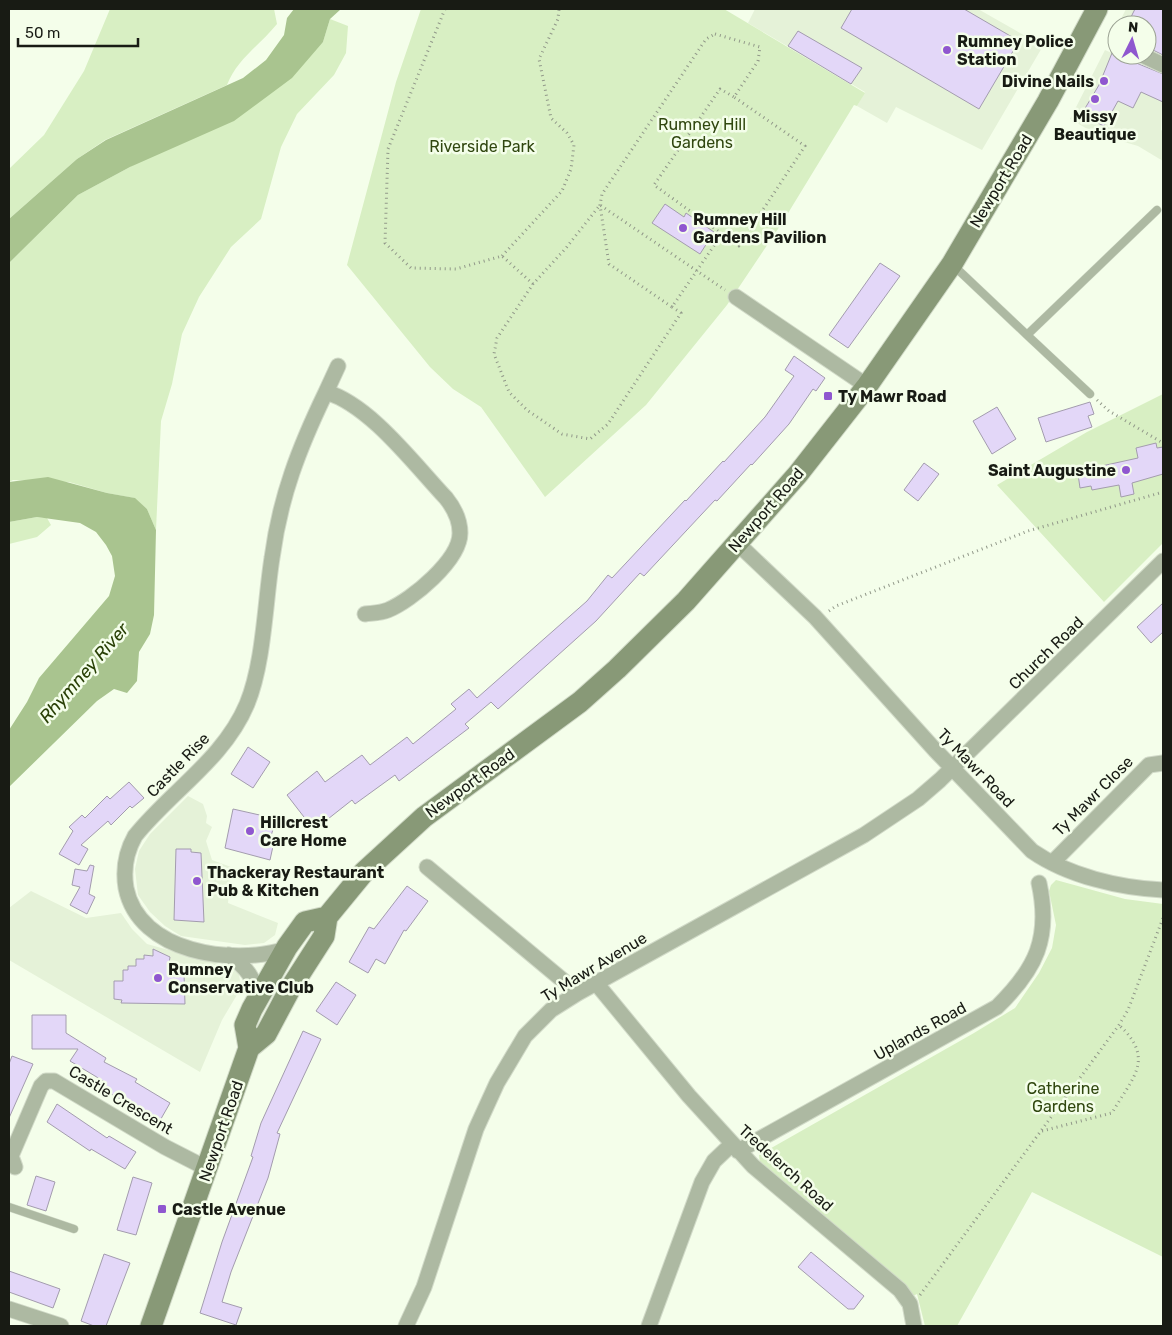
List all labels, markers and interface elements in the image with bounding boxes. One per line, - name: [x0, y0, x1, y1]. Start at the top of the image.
- scale bar: [18, 15, 138, 47]
- north arrow: [1107, 15, 1157, 65]
- text: N: [1127, 19, 1139, 36]
- text: 50 m: [25, 24, 60, 42]
- place label: Rumney Police Station: [957, 32, 1074, 69]
- marker: Rumney Police Station: [941, 44, 953, 56]
- place label: Divine Nails: [1002, 72, 1094, 91]
- marker: Divine Nails: [1098, 75, 1110, 87]
- marker: Missy Beautique: [1089, 93, 1101, 105]
- place label: Missy Beautique: [1054, 107, 1136, 144]
- park label: Rumney Hill Gardens: [658, 115, 746, 152]
- street label: Newport Road: [966, 131, 1036, 231]
- park label: Riverside Park: [429, 137, 536, 156]
- place label: Rumney Hill Gardens Pavilion: [693, 210, 826, 247]
- marker: Rumney Hill Gardens Pavilion: [677, 222, 689, 234]
- place label: Ty Mawr Road: [838, 387, 947, 406]
- marker: Ty Mawr Road: [822, 390, 834, 402]
- place label: Saint Augustine: [988, 461, 1116, 480]
- street label: Newport Road: [724, 464, 808, 556]
- marker: Saint Augustine: [1120, 464, 1132, 476]
- street label: Church Road: [1005, 613, 1087, 693]
- water label: Rhymney River: [34, 618, 134, 728]
- street label: Ty Mawr Road: [934, 725, 1018, 811]
- street label: Castle Rise: [143, 729, 213, 801]
- street label: Newport Road: [422, 744, 518, 822]
- street label: Ty Mawr Close: [1049, 752, 1137, 840]
- place label: Hillcrest Care Home: [260, 813, 347, 850]
- marker: Hillcrest Care Home: [244, 825, 256, 837]
- place label: Thackeray Restaurant Pub & Kitchen: [207, 863, 385, 900]
- marker: Thackeray Restaurant Pub & Kitchen: [191, 875, 203, 887]
- street label: Ty Mawr Avenue: [538, 928, 650, 1006]
- place label: Rumney Conservative Club: [168, 960, 314, 997]
- marker: Rumney Conservative Club: [152, 972, 164, 984]
- street label: Uplands Road: [870, 998, 970, 1064]
- street label: Castle Crescent: [66, 1061, 176, 1139]
- street label: Newport Road: [195, 1078, 247, 1184]
- park label: Catherine Gardens: [1027, 1079, 1100, 1116]
- street label: Tredelerch Road: [735, 1121, 837, 1215]
- place label: Castle Avenue: [172, 1200, 286, 1219]
- marker: Castle Avenue: [156, 1203, 168, 1215]

